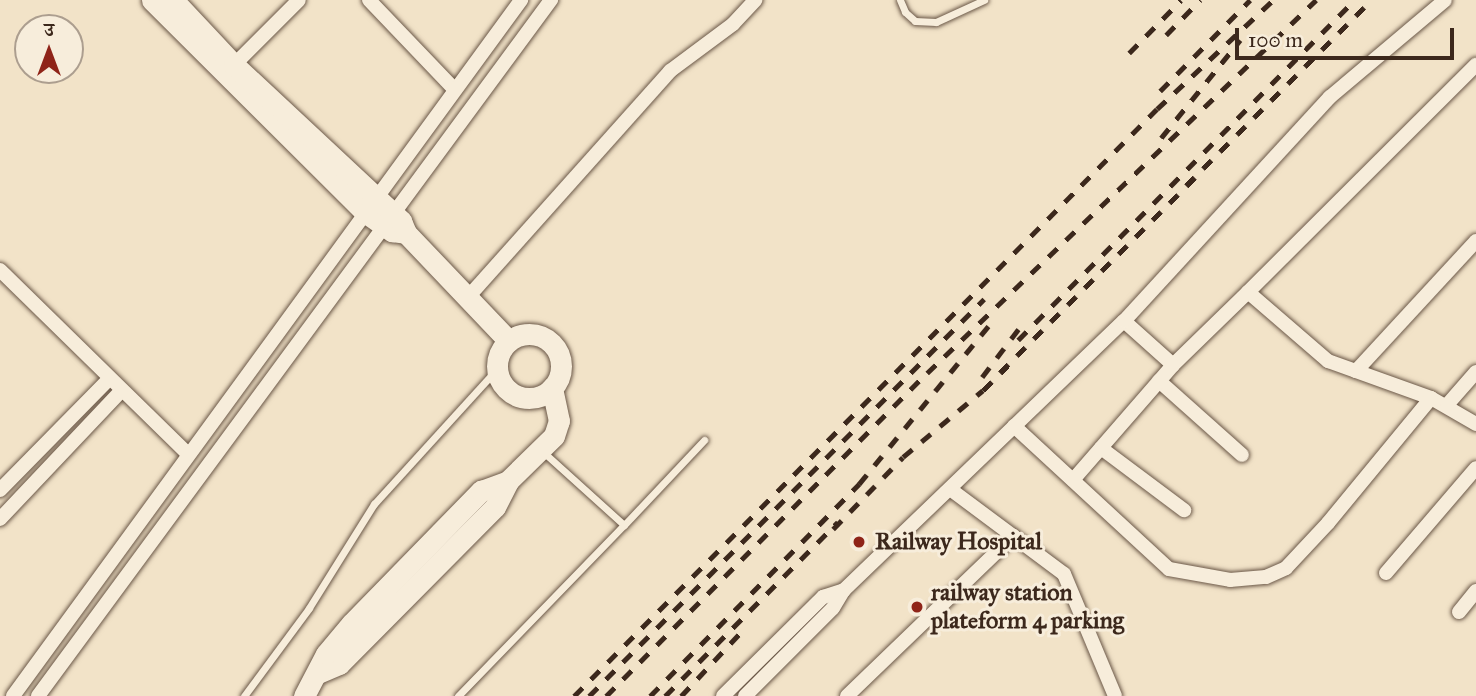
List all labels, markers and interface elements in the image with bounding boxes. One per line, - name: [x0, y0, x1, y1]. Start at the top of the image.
- north arrow: [14, 14, 84, 84]
- scale bar: [1238, 14, 1457, 58]
- text: उ: [44, 18, 54, 41]
- text: 100 m: [1248, 27, 1303, 53]
- place label: Railway Hospital: [875, 528, 1042, 556]
- marker: Railway Hospital: [849, 532, 869, 552]
- place label: railway station plateform 4 parking: [931, 579, 1124, 635]
- marker: railway station plateform 4 parking: [909, 599, 925, 615]

